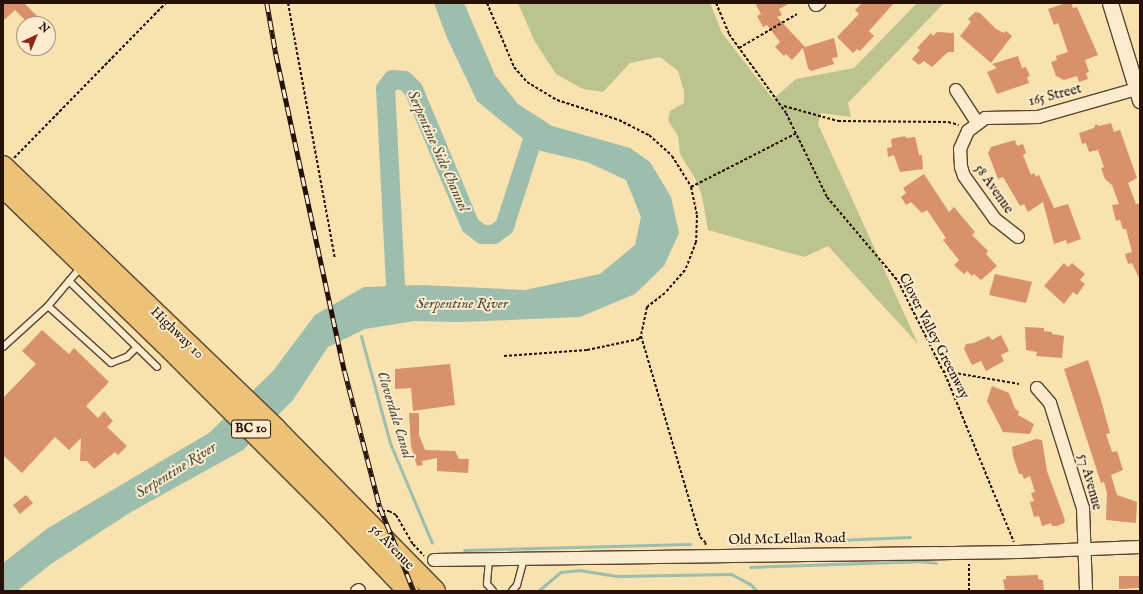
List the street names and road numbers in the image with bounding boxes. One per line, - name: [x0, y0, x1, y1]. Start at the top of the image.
- street label: 165 Street: [1027, 80, 1083, 110]
- street label: 58 Avenue: [971, 161, 1017, 217]
- street label: Clover Valley Greenway: [895, 270, 973, 402]
- street label: Highway 10: [147, 303, 207, 363]
- road number: BC 10: [231, 418, 271, 440]
- street label: 57 Avenue: [1074, 452, 1106, 512]
- street label: 56 Avenue: [366, 521, 418, 573]
- street label: Old McLellan Road: [728, 530, 846, 548]

